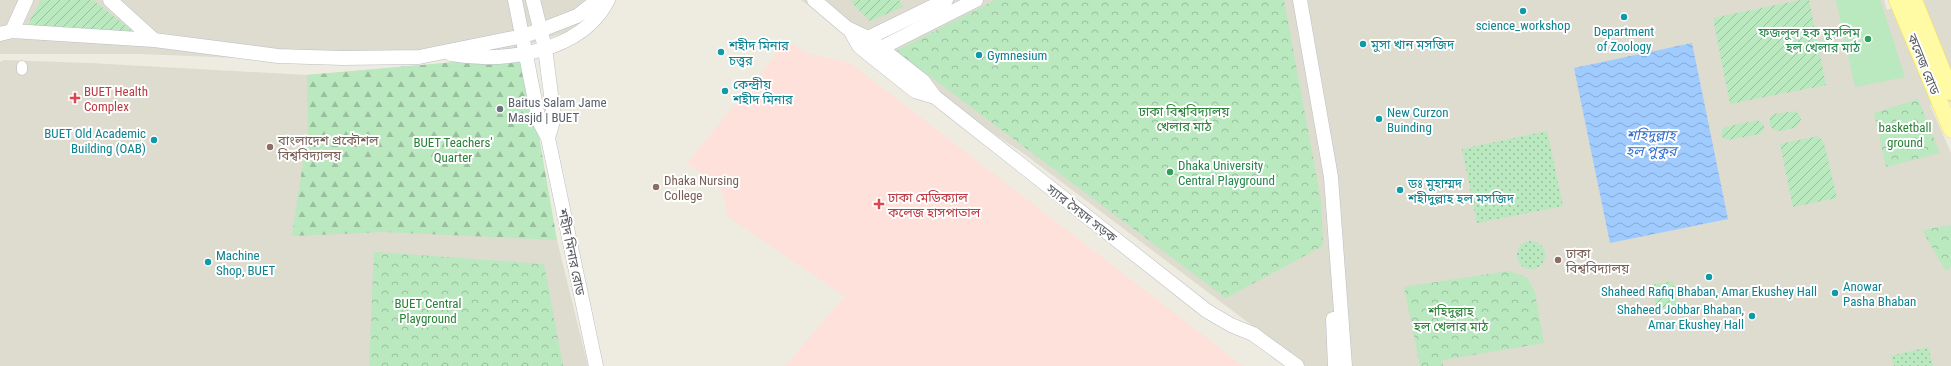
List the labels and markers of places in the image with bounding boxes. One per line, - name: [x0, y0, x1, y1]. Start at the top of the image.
- marker: science_workshop: [1518, 6, 1528, 16]
- marker: Department of Zoology: [1619, 12, 1629, 22]
- place label: science_workshop: [1476, 18, 1570, 33]
- place label: Department of Zoology: [1594, 24, 1654, 54]
- place label: ফজলুল হক মুসলিম হল খেলার মাঠ: [1758, 25, 1861, 55]
- marker: ফজলুল হক মুসলিম হল খেলার মাঠ: [1863, 34, 1873, 44]
- place label: মুসা খান মসজিদ: [1370, 37, 1455, 53]
- place label: শহীদ মিনার চত্ত্বর: [728, 38, 789, 68]
- marker: মুসা খান মসজিদ: [1358, 39, 1368, 49]
- marker: শহীদ মিনার চত্ত্বর: [716, 47, 726, 57]
- place label: Gymnesium: [987, 48, 1047, 63]
- marker: Gymnesium: [974, 50, 984, 60]
- place label: কেন্দ্রীয় শহীদ মিনার: [732, 77, 793, 107]
- place label: BUET Health Complex: [84, 84, 148, 114]
- marker: কেন্দ্রীয় শহীদ মিনার: [720, 86, 730, 96]
- marker: BUET Health Complex: [69, 92, 81, 104]
- place label: Baitus Salam Jame Masjid | BUET: [508, 95, 607, 125]
- marker: Baitus Salam Jame Masjid | BUET: [495, 104, 505, 114]
- place label: New Curzon Buinding: [1387, 105, 1449, 135]
- marker: New Curzon Buinding: [1374, 114, 1384, 124]
- place label: BUET Old Academic Building (OAB): [44, 126, 146, 156]
- place label: বাংলাদেশ প্রকৌশল বিশ্ববিদ্যালয়: [277, 133, 379, 163]
- marker: BUET Old Academic Building (OAB): [149, 135, 159, 145]
- marker: বাংলাদেশ প্রকৌশল বিশ্ববিদ্যালয়: [265, 142, 275, 152]
- place label: Dhaka University Central Playground: [1178, 158, 1275, 188]
- marker: Dhaka University Central Playground: [1165, 167, 1175, 177]
- place label: Dhaka Nursing College: [664, 173, 739, 203]
- place label: ডঃ মুহাম্মদ শহীদুল্লাহ হল মসজিদ: [1407, 176, 1515, 206]
- marker: Dhaka Nursing College: [651, 182, 661, 192]
- marker: ডঃ মুহাম্মদ শহীদুল্লাহ হল মসজিদ: [1395, 185, 1405, 195]
- place label: ঢাকা মেডিক্যাল কলেজ হাসপাতাল: [887, 190, 981, 220]
- marker: ঢাকা মেডিক্যাল কলেজ হাসপাতাল: [873, 198, 885, 210]
- place label: ঢাকা বিশ্ববিদ্যালয়: [1565, 246, 1630, 276]
- place label: Machine Shop, BUET: [216, 248, 275, 278]
- marker: ঢাকা বিশ্ববিদ্যালয়: [1553, 255, 1563, 265]
- marker: Machine Shop, BUET: [203, 257, 213, 267]
- marker: Shaheed Rafiq Bhaban, Amar Ekushey Hall: [1704, 272, 1714, 282]
- place label: Anowar Pasha Bhaban: [1843, 279, 1916, 309]
- place label: Shaheed Rafiq Bhaban, Amar Ekushey Hall: [1601, 284, 1817, 299]
- marker: Anowar Pasha Bhaban: [1830, 288, 1840, 298]
- place label: Shaheed Jobbar Bhaban, Amar Ekushey Hall: [1617, 302, 1744, 332]
- marker: Shaheed Jobbar Bhaban, Amar Ekushey Hall: [1747, 311, 1757, 321]

